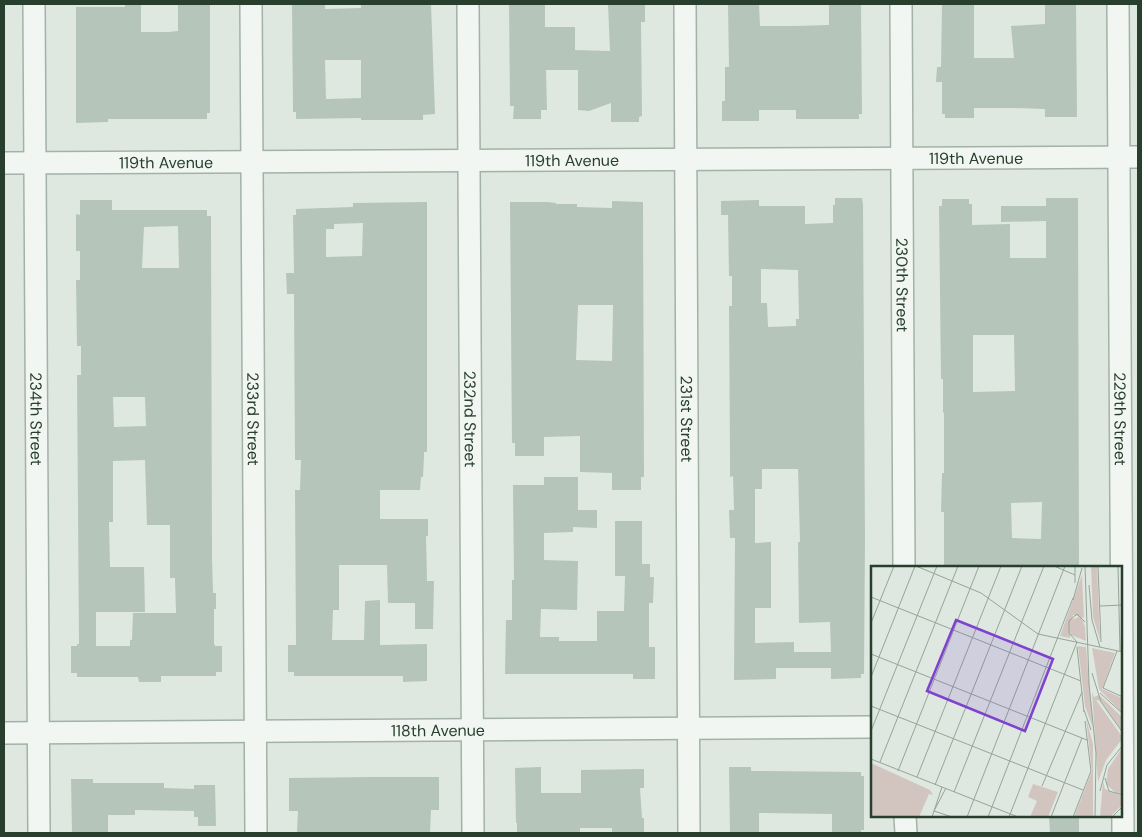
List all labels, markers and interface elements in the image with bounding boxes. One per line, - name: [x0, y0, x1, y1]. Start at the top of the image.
- street label: 119th Avenue: [929, 148, 1023, 169]
- street label: 119th Avenue: [525, 150, 619, 171]
- street label: 119th Avenue: [119, 152, 213, 173]
- street label: 230th Street: [891, 238, 913, 332]
- street label: 232nd Street: [459, 371, 481, 467]
- street label: 234th Street: [25, 372, 47, 466]
- street label: 233rd Street: [242, 372, 264, 466]
- street label: 229th Street: [1109, 372, 1131, 466]
- street label: 231st Street: [676, 375, 697, 463]
- inset map: [871, 566, 1122, 817]
- street label: 118th Avenue: [391, 720, 485, 741]

